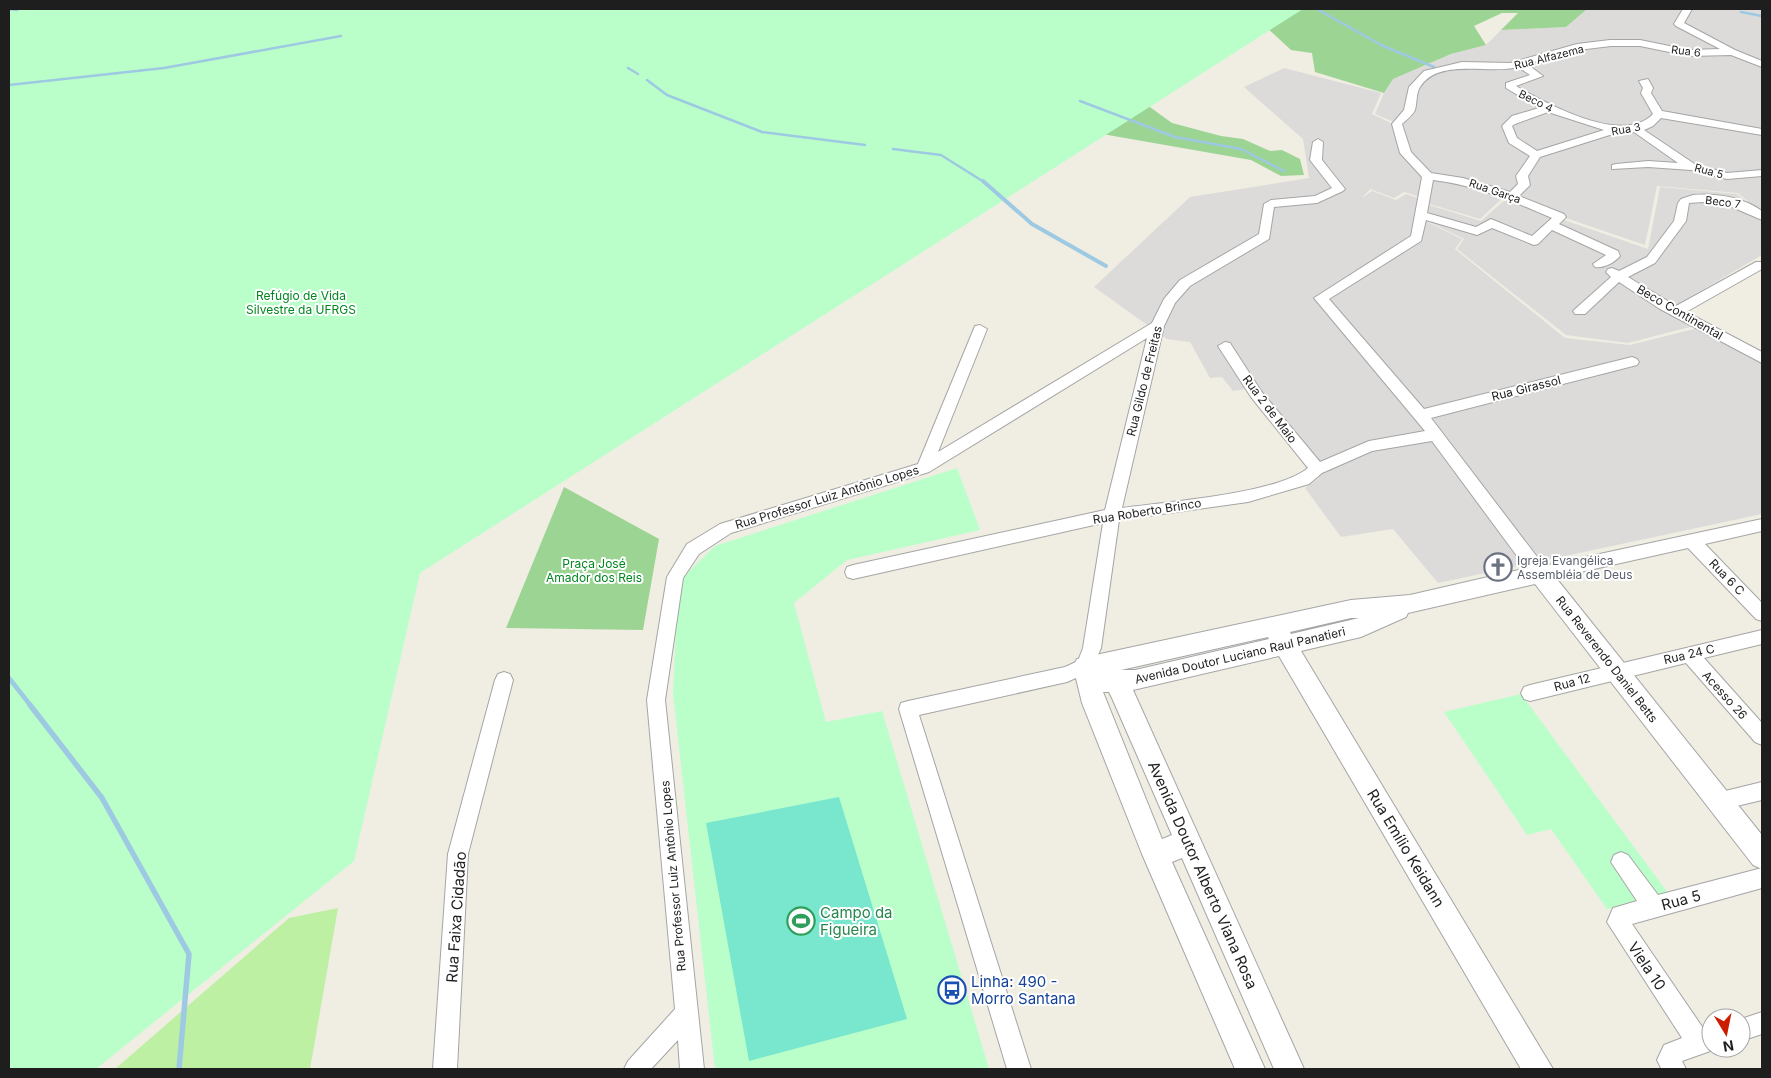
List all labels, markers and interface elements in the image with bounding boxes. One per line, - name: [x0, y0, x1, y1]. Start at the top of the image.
- street label: Rua Alfazema: [1513, 42, 1585, 72]
- street label: Rua 6: [1670, 42, 1702, 60]
- street label: Beco 4: [1516, 87, 1556, 115]
- street label: Rua 3: [1610, 119, 1642, 138]
- street label: Rua 5: [1693, 160, 1725, 182]
- street label: Rua Garça: [1467, 176, 1523, 206]
- street label: Beco 7: [1704, 193, 1742, 211]
- street label: Beco Continental: [1634, 281, 1726, 343]
- park label: Refúgio de Vida Silvestre da UFRGS: [246, 288, 356, 317]
- street label: Rua Gildo de Freitas: [1123, 324, 1165, 438]
- street label: Rua 2 de Maio: [1240, 372, 1300, 446]
- street label: Rua Girassol: [1490, 372, 1562, 404]
- street label: Rua Professor Luiz Antônio Lopes: [733, 462, 921, 532]
- street label: Rua Roberto Brinco: [1092, 495, 1202, 527]
- church icon: Igreja Evangélica Assembléia de Deus: [1483, 552, 1513, 582]
- place label: Igreja Evangélica Assembléia de Deus: [1517, 553, 1633, 582]
- park label: Praça José Amador dos Reis: [546, 556, 642, 585]
- street label: Rua 6 C: [1706, 556, 1748, 598]
- street label: Rua Reverendo Daniel Betts: [1553, 593, 1661, 725]
- street label: Avenida Doutor Luciano Raul Panatieri: [1133, 623, 1347, 687]
- street label: Rua 24 C: [1662, 641, 1716, 667]
- street label: Acesso 26: [1699, 668, 1751, 722]
- street label: Rua 12: [1552, 670, 1592, 694]
- street label: Avenida Doutor Alberto Viana Rosa: [1144, 758, 1262, 992]
- street label: Rua Professor Luiz Antônio Lopes: [657, 780, 689, 972]
- street label: Rua Emílio Keidann: [1363, 785, 1449, 911]
- street label: Rua Faixa Cidadão: [442, 851, 470, 983]
- street label: Rua 5: [1659, 886, 1703, 914]
- place label: Campo da Figueira: [820, 903, 893, 939]
- sports icon: Campo da Figueira: [786, 906, 816, 936]
- street label: Viela 10: [1624, 938, 1670, 994]
- place label: Linha: 490 - Morro Santana: [971, 972, 1076, 1008]
- bus stop icon: Linha: 490 - Morro Santana: [937, 975, 967, 1005]
- north arrow: [1701, 1008, 1751, 1058]
- text: N: [1722, 1037, 1735, 1056]

